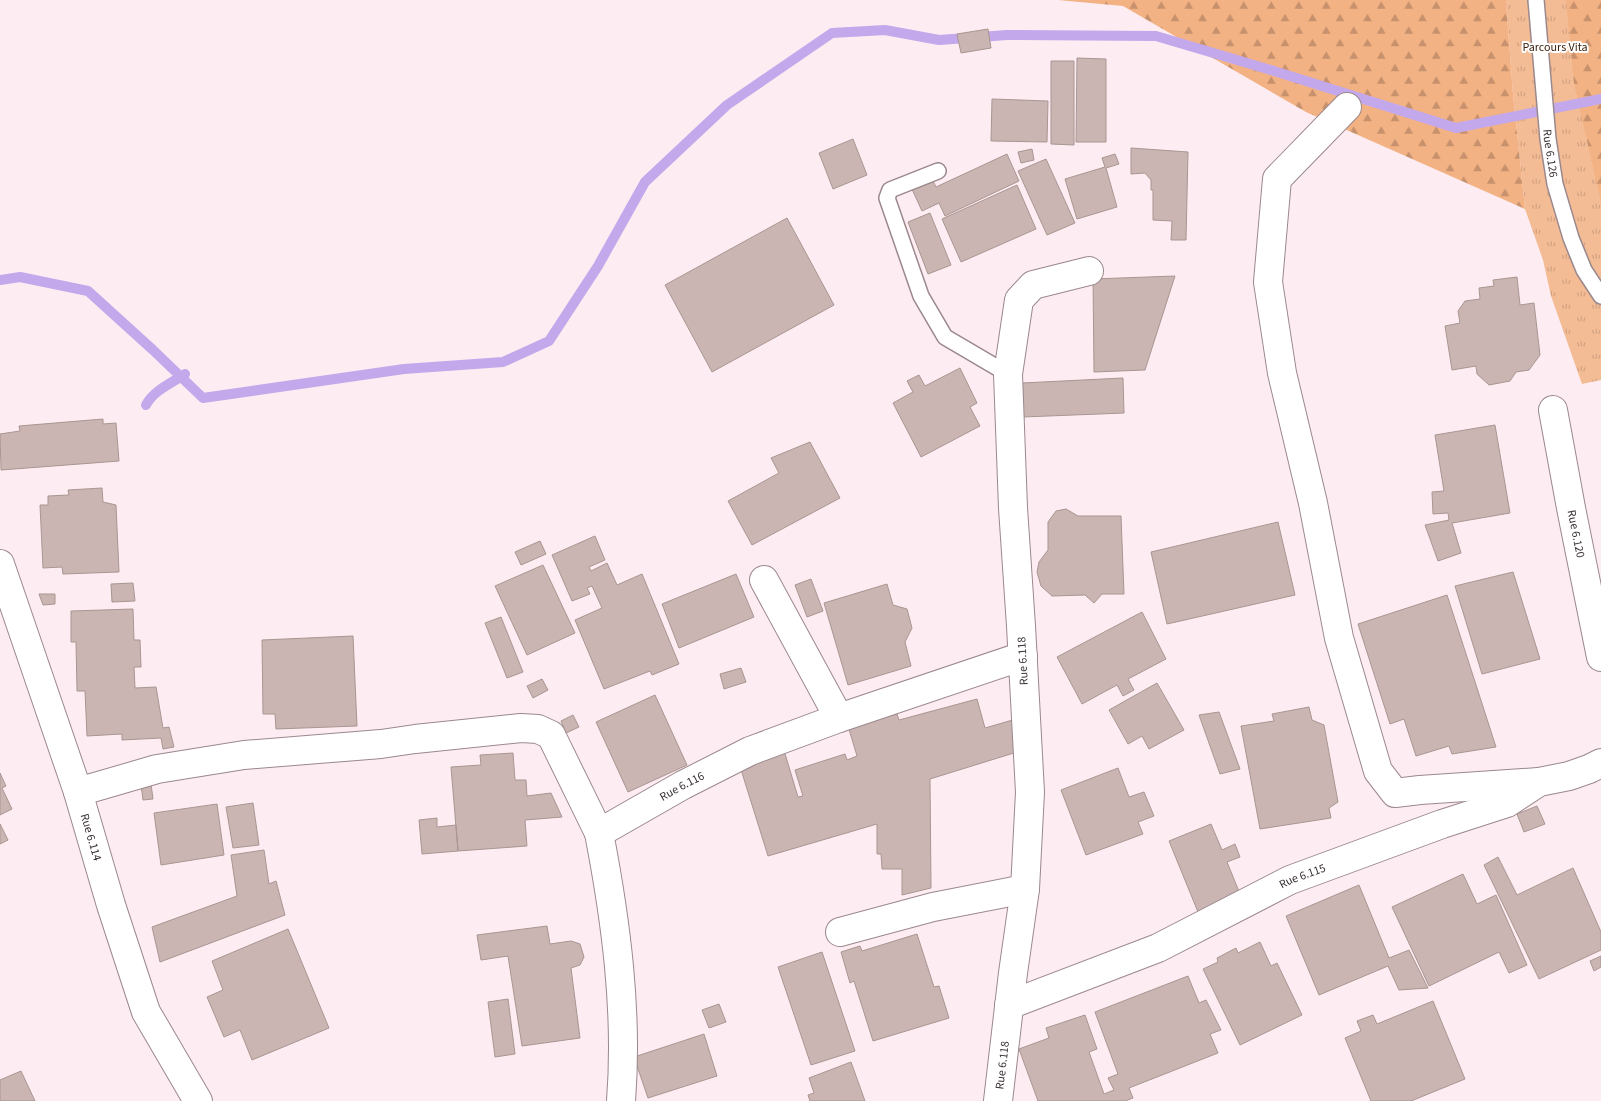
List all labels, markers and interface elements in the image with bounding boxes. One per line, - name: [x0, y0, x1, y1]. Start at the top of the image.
- park label: Parcours Vita: [1522, 39, 1588, 56]
- street label: Rue 6.126: [1539, 128, 1562, 179]
- street label: Rue 6.120: [1563, 508, 1589, 559]
- street label: Rue 6.118: [1013, 636, 1033, 686]
- street label: Rue 6.116: [656, 767, 707, 805]
- street label: Rue 6.114: [76, 811, 106, 863]
- street label: Rue 6.115: [1276, 859, 1328, 893]
- street label: Rue 6.118: [991, 1040, 1013, 1090]

